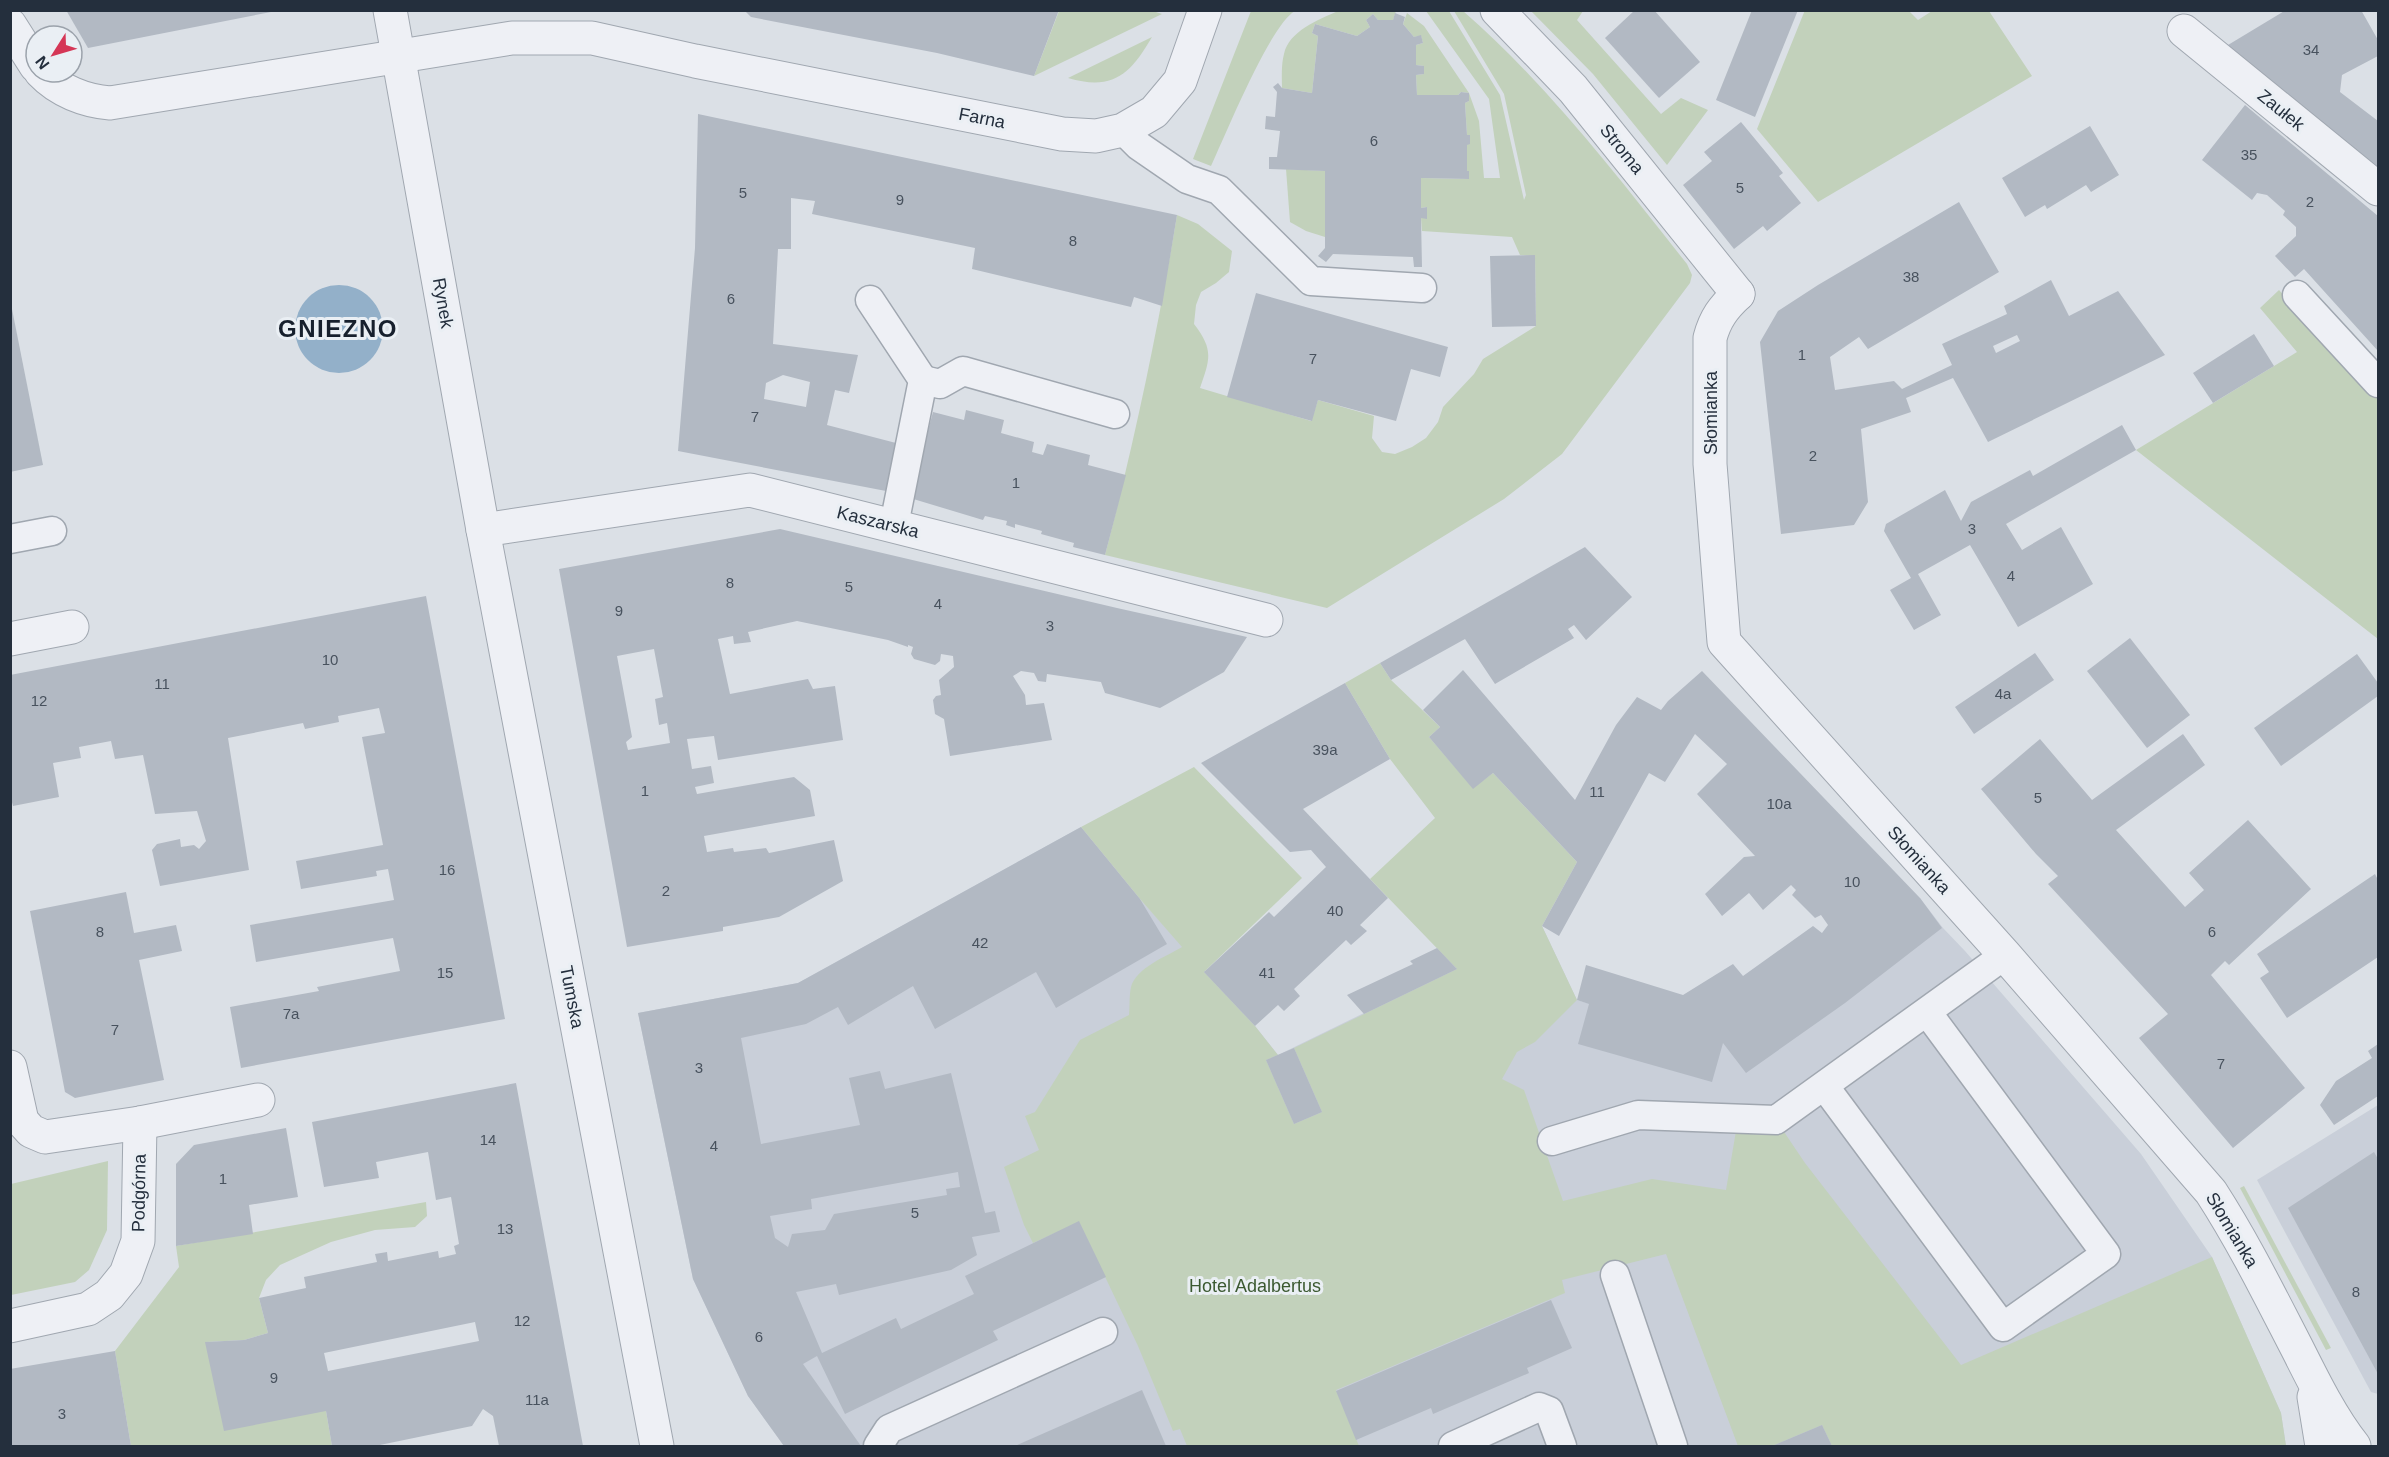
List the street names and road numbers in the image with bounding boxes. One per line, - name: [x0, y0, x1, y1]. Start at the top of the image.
- street label: Zaułek: [2254, 85, 2309, 135]
- street label: Farna: [957, 104, 1008, 132]
- street label: Stroma: [1596, 120, 1649, 179]
- street label: Rynek: [429, 276, 457, 331]
- street label: Słomianka: [1701, 370, 1721, 455]
- street label: Kaszarska: [835, 502, 922, 542]
- street label: Słomianka: [1883, 822, 1955, 899]
- street label: Tumska: [556, 964, 588, 1031]
- street label: Podgórna: [128, 1153, 150, 1232]
- street label: Słomianka: [2202, 1189, 2263, 1272]

